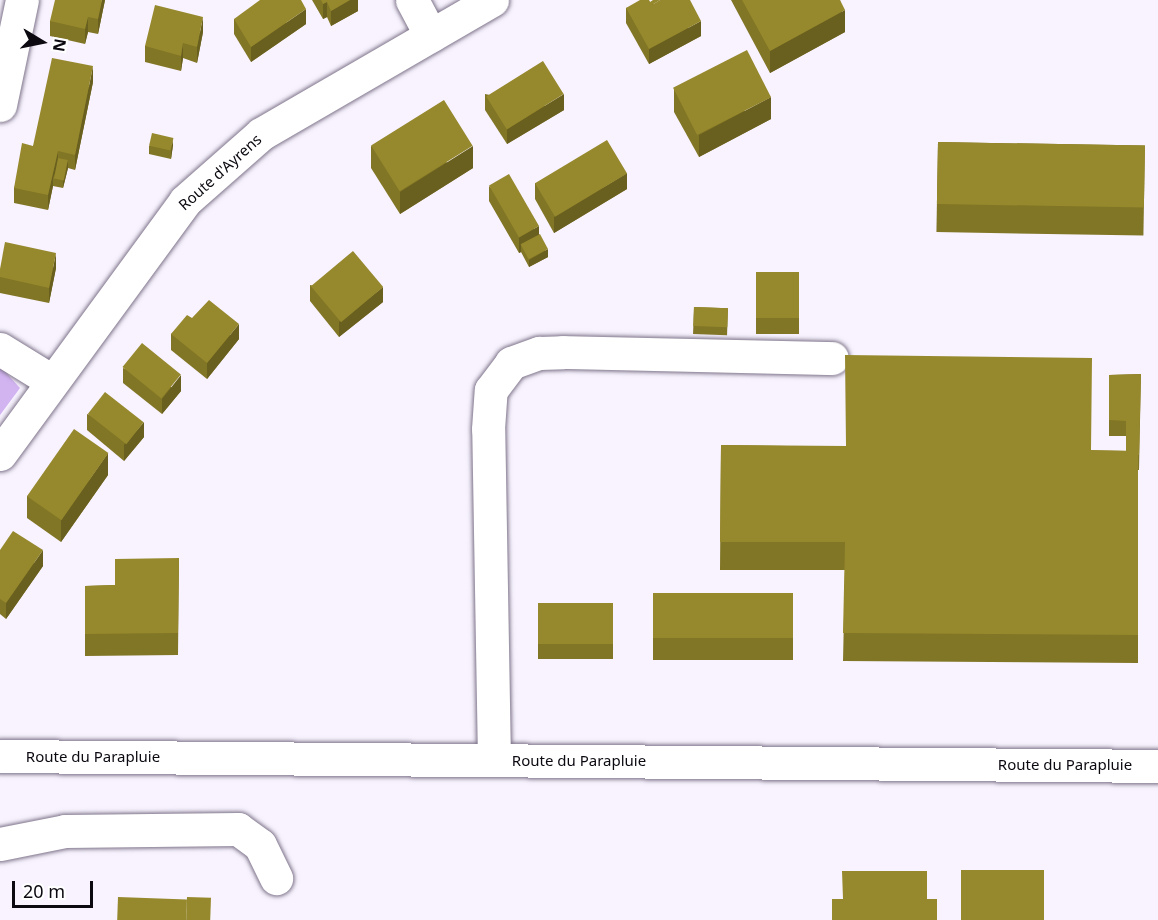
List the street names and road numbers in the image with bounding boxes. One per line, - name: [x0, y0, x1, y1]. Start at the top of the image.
- street label: Route d'Ayrens: [175, 130, 265, 214]
- street label: Route du Parapluie: [26, 748, 160, 766]
- street label: Route du Parapluie: [512, 752, 646, 770]
- street label: Route du Parapluie: [998, 756, 1132, 774]

